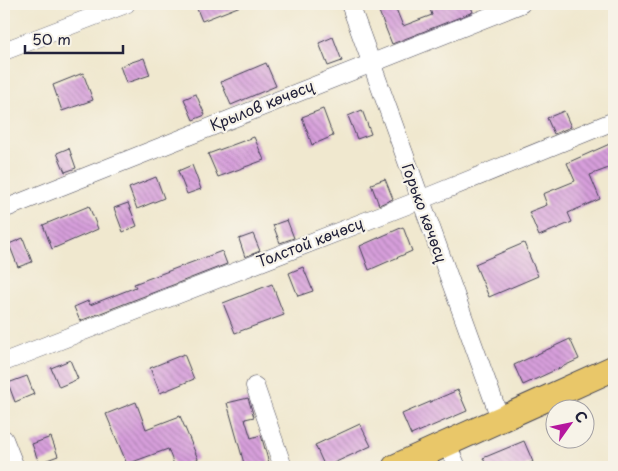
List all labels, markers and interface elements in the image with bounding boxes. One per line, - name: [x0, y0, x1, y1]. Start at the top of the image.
- scale bar: [25, 22, 122, 54]
- text: 50 m: [32, 27, 71, 50]
- street label: Крылов көчөсү: [206, 73, 317, 136]
- street label: Горько көчөсү: [397, 160, 454, 266]
- street label: Толстой көчөсү: [253, 211, 366, 273]
- north arrow: [546, 398, 596, 448]
- text: С: [570, 407, 593, 427]

